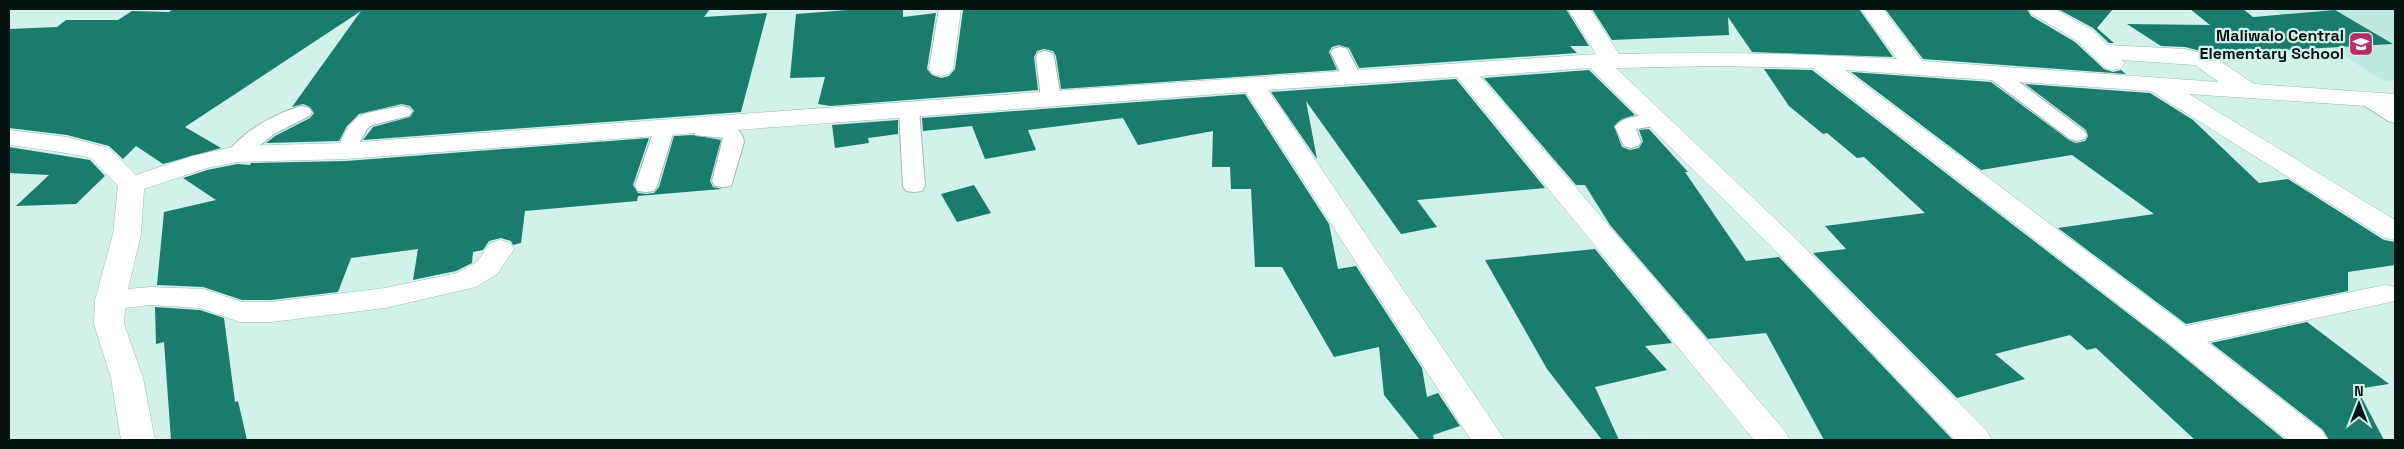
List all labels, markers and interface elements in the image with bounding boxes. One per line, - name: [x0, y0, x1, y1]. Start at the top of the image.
- place label: Maliwalo Central Elementary School: [2200, 25, 2344, 64]
- school or university icon: Maliwalo Central Elementary School: [2348, 31, 2374, 57]
- north arrow: [2334, 379, 2384, 429]
- text: N: [2354, 382, 2364, 400]

